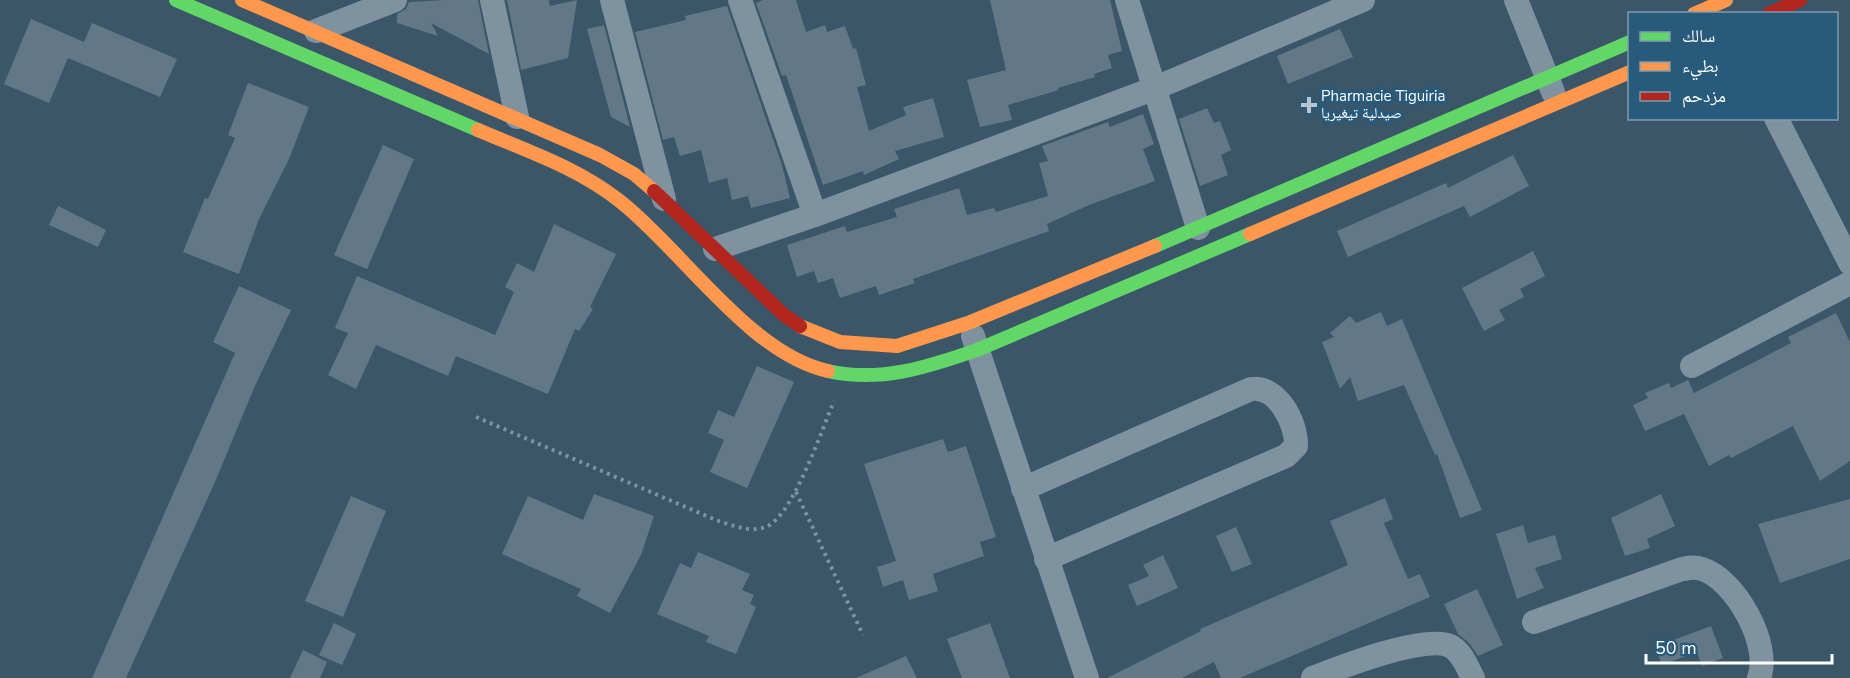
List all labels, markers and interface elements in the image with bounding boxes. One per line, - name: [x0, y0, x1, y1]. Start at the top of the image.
- legend: [1628, 12, 1838, 120]
- text: سالك: [1682, 24, 1715, 48]
- text: بطيء: [1682, 54, 1719, 81]
- text: مزدحم: [1682, 84, 1726, 108]
- place label: Pharmacie Tiguiria صيدلية تيغيريا: [1321, 86, 1445, 123]
- marker: Pharmacie Tiguiria صيدلية تيغيريا: [1302, 98, 1316, 112]
- scale bar: [1646, 627, 1832, 665]
- text: 50 m: [1655, 636, 1697, 660]

